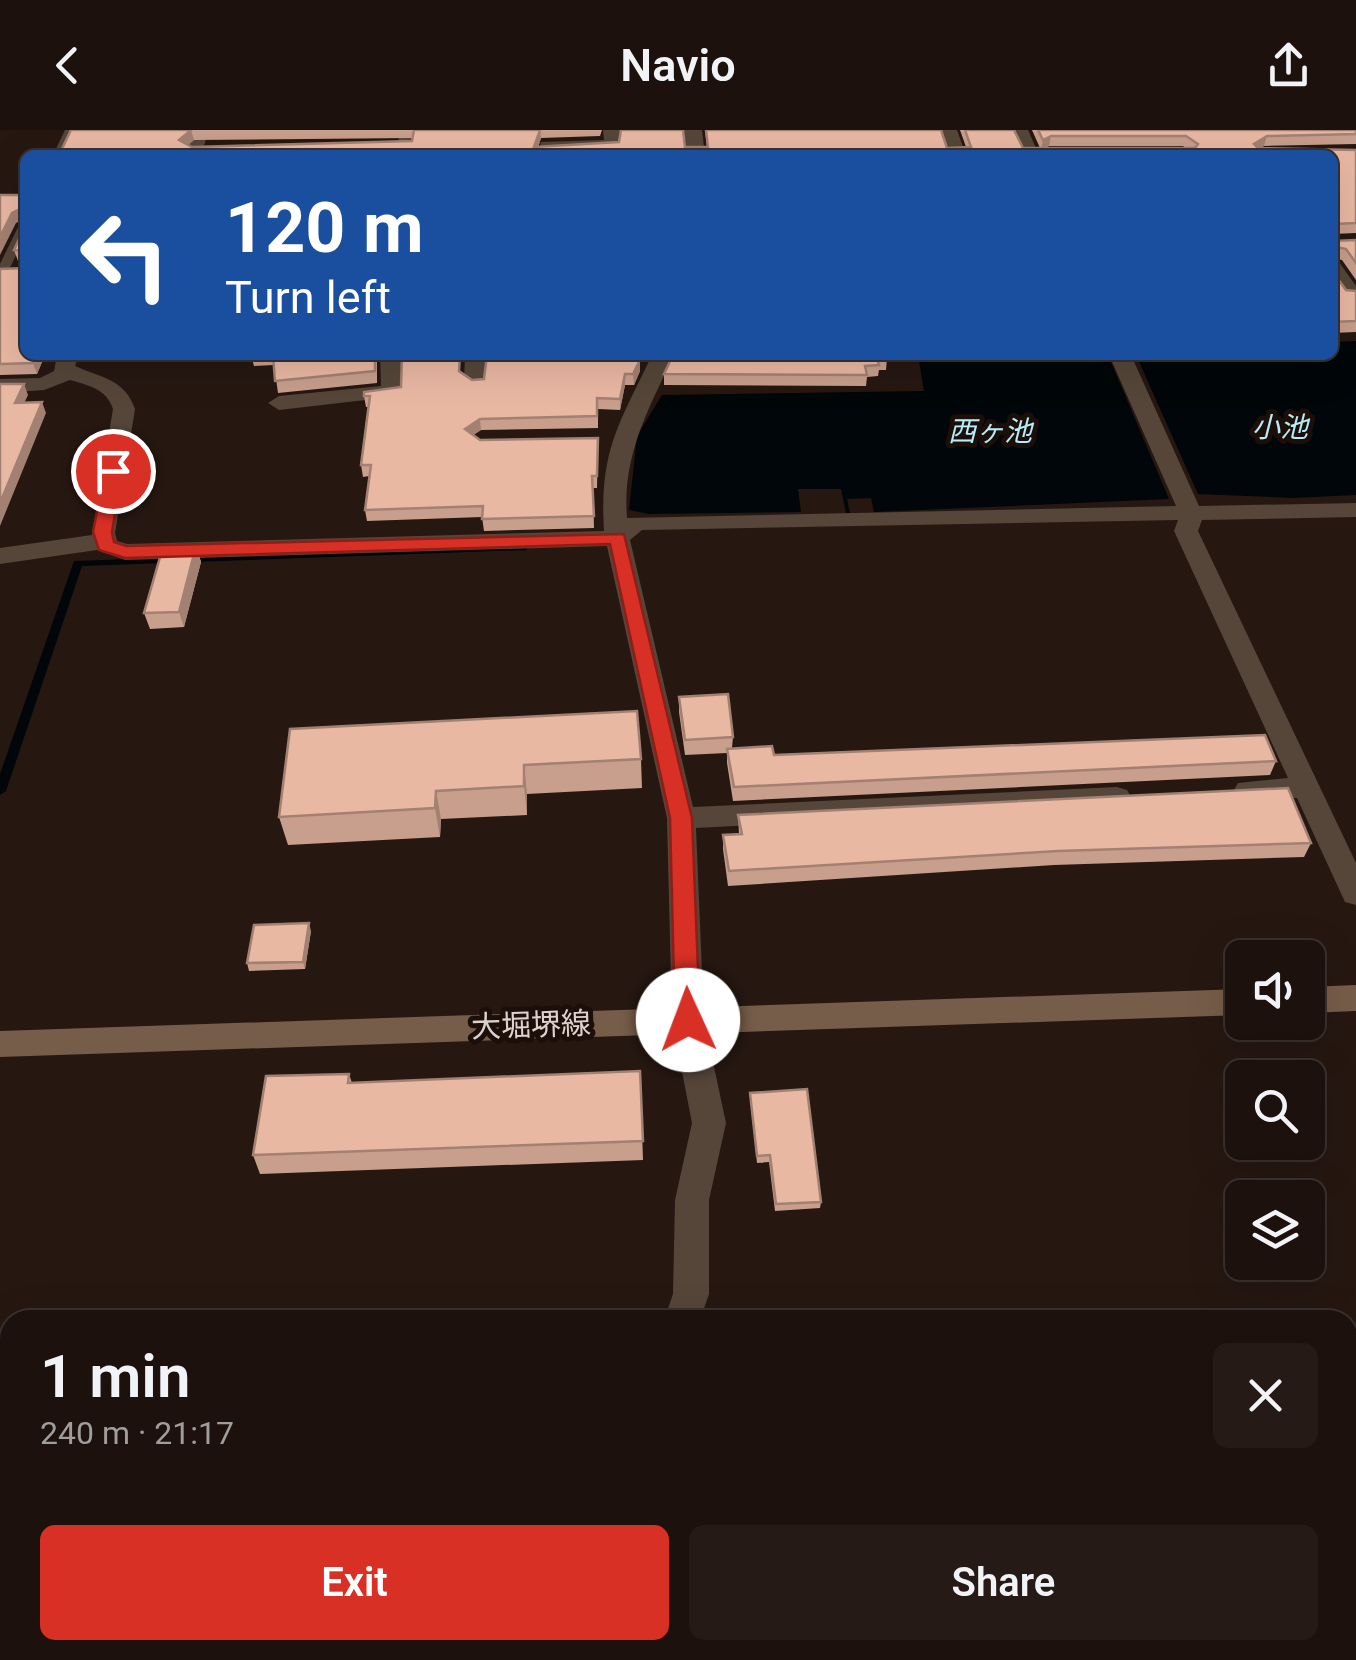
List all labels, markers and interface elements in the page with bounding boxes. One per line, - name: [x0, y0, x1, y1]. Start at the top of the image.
- icon: back: [40, 38, 95, 93]
- icon: share: [1261, 38, 1316, 93]
- text: Navio: [620, 39, 736, 92]
- text: 120 m: [225, 187, 424, 269]
- icon: left: [60, 190, 190, 320]
- text: Turn left: [225, 271, 391, 324]
- water label: 小池: [1252, 411, 1311, 444]
- water label: 西ヶ池: [948, 415, 1035, 448]
- pin: [71, 429, 156, 514]
- icon: arrive: [86, 444, 141, 499]
- map controls: [1225, 940, 1325, 1280]
- button: sound: [1225, 940, 1325, 1040]
- position arrow: [636, 968, 740, 1072]
- street label: 大堀堺線: [470, 1005, 592, 1045]
- button: search: [1225, 1060, 1325, 1160]
- button: layers: [1225, 1180, 1325, 1280]
- text: 1 min: [40, 1341, 190, 1412]
- button: close: [1213, 1343, 1318, 1448]
- text: 240 m · 21:17: [40, 1414, 234, 1452]
- button: Exit: [40, 1525, 669, 1640]
- button: Share: [689, 1525, 1318, 1640]

